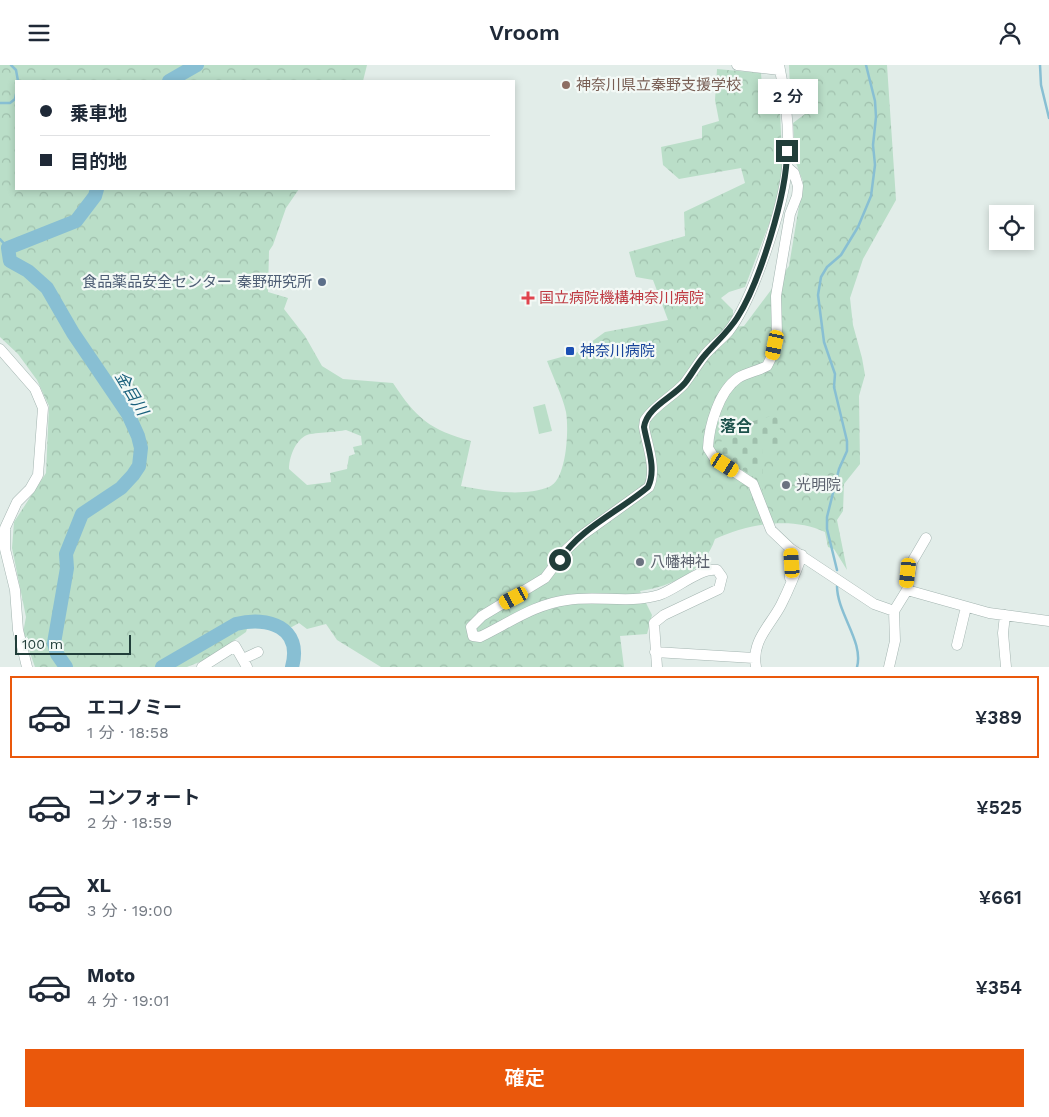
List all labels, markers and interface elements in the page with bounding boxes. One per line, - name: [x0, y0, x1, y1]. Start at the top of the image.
- icon: menu: [25, 19, 53, 47]
- icon: person: [996, 19, 1024, 47]
- text: Vroom: [489, 20, 560, 45]
- place label: 神奈川県立秦野支援学校: [576, 76, 741, 94]
- callout: 2 分: [757, 78, 817, 113]
- marker: 神奈川県立秦野支援学校: [560, 79, 572, 91]
- text: 2 分: [773, 87, 803, 106]
- text: 乗車地: [70, 102, 127, 125]
- route end: [776, 140, 798, 162]
- text: 目的地: [70, 150, 127, 173]
- map controls: [989, 205, 1034, 250]
- button: locate: [989, 205, 1034, 250]
- place label: 食品薬品安全センター 秦野研究所: [82, 273, 312, 291]
- marker: 食品薬品安全センター 秦野研究所: [316, 276, 328, 288]
- place label: 国立病院機構神奈川病院: [539, 289, 704, 307]
- marker: 国立病院機構神奈川病院: [521, 291, 535, 305]
- car: [764, 329, 785, 361]
- place label: 神奈川病院: [580, 342, 655, 360]
- marker: 神奈川病院: [564, 345, 576, 357]
- water label: 金目川: [111, 368, 153, 420]
- district label: 落合: [720, 417, 752, 436]
- car: [708, 451, 741, 479]
- place label: 光明院: [796, 476, 841, 494]
- marker: 光明院: [780, 479, 792, 491]
- car: [783, 548, 800, 578]
- route start: [549, 549, 571, 571]
- place label: 八幡神社: [650, 553, 710, 571]
- marker: 八幡神社: [634, 556, 646, 568]
- car: [898, 557, 917, 589]
- car: [497, 584, 530, 612]
- scale bar: [15, 632, 131, 655]
- text: 100 m: [22, 636, 63, 652]
- icon: car: [27, 695, 72, 740]
- text: エコノミー: [87, 696, 182, 719]
- text: ¥389: [975, 706, 1022, 729]
- text: 1 分 · 18:58: [87, 723, 169, 742]
- icon: car: [27, 785, 72, 830]
- text: コンフォート: [87, 786, 200, 809]
- text: ¥525: [976, 796, 1022, 819]
- text: 2 分 · 18:59: [87, 813, 172, 832]
- text: XL: [87, 874, 111, 897]
- icon: car: [27, 875, 72, 920]
- text: ¥661: [979, 886, 1022, 909]
- text: 3 分 · 19:00: [87, 901, 173, 920]
- text: Moto: [87, 964, 135, 987]
- icon: car: [27, 965, 72, 1010]
- text: ¥354: [975, 976, 1022, 999]
- text: 4 分 · 19:01: [87, 991, 169, 1010]
- button: 確定: [25, 1049, 1024, 1107]

